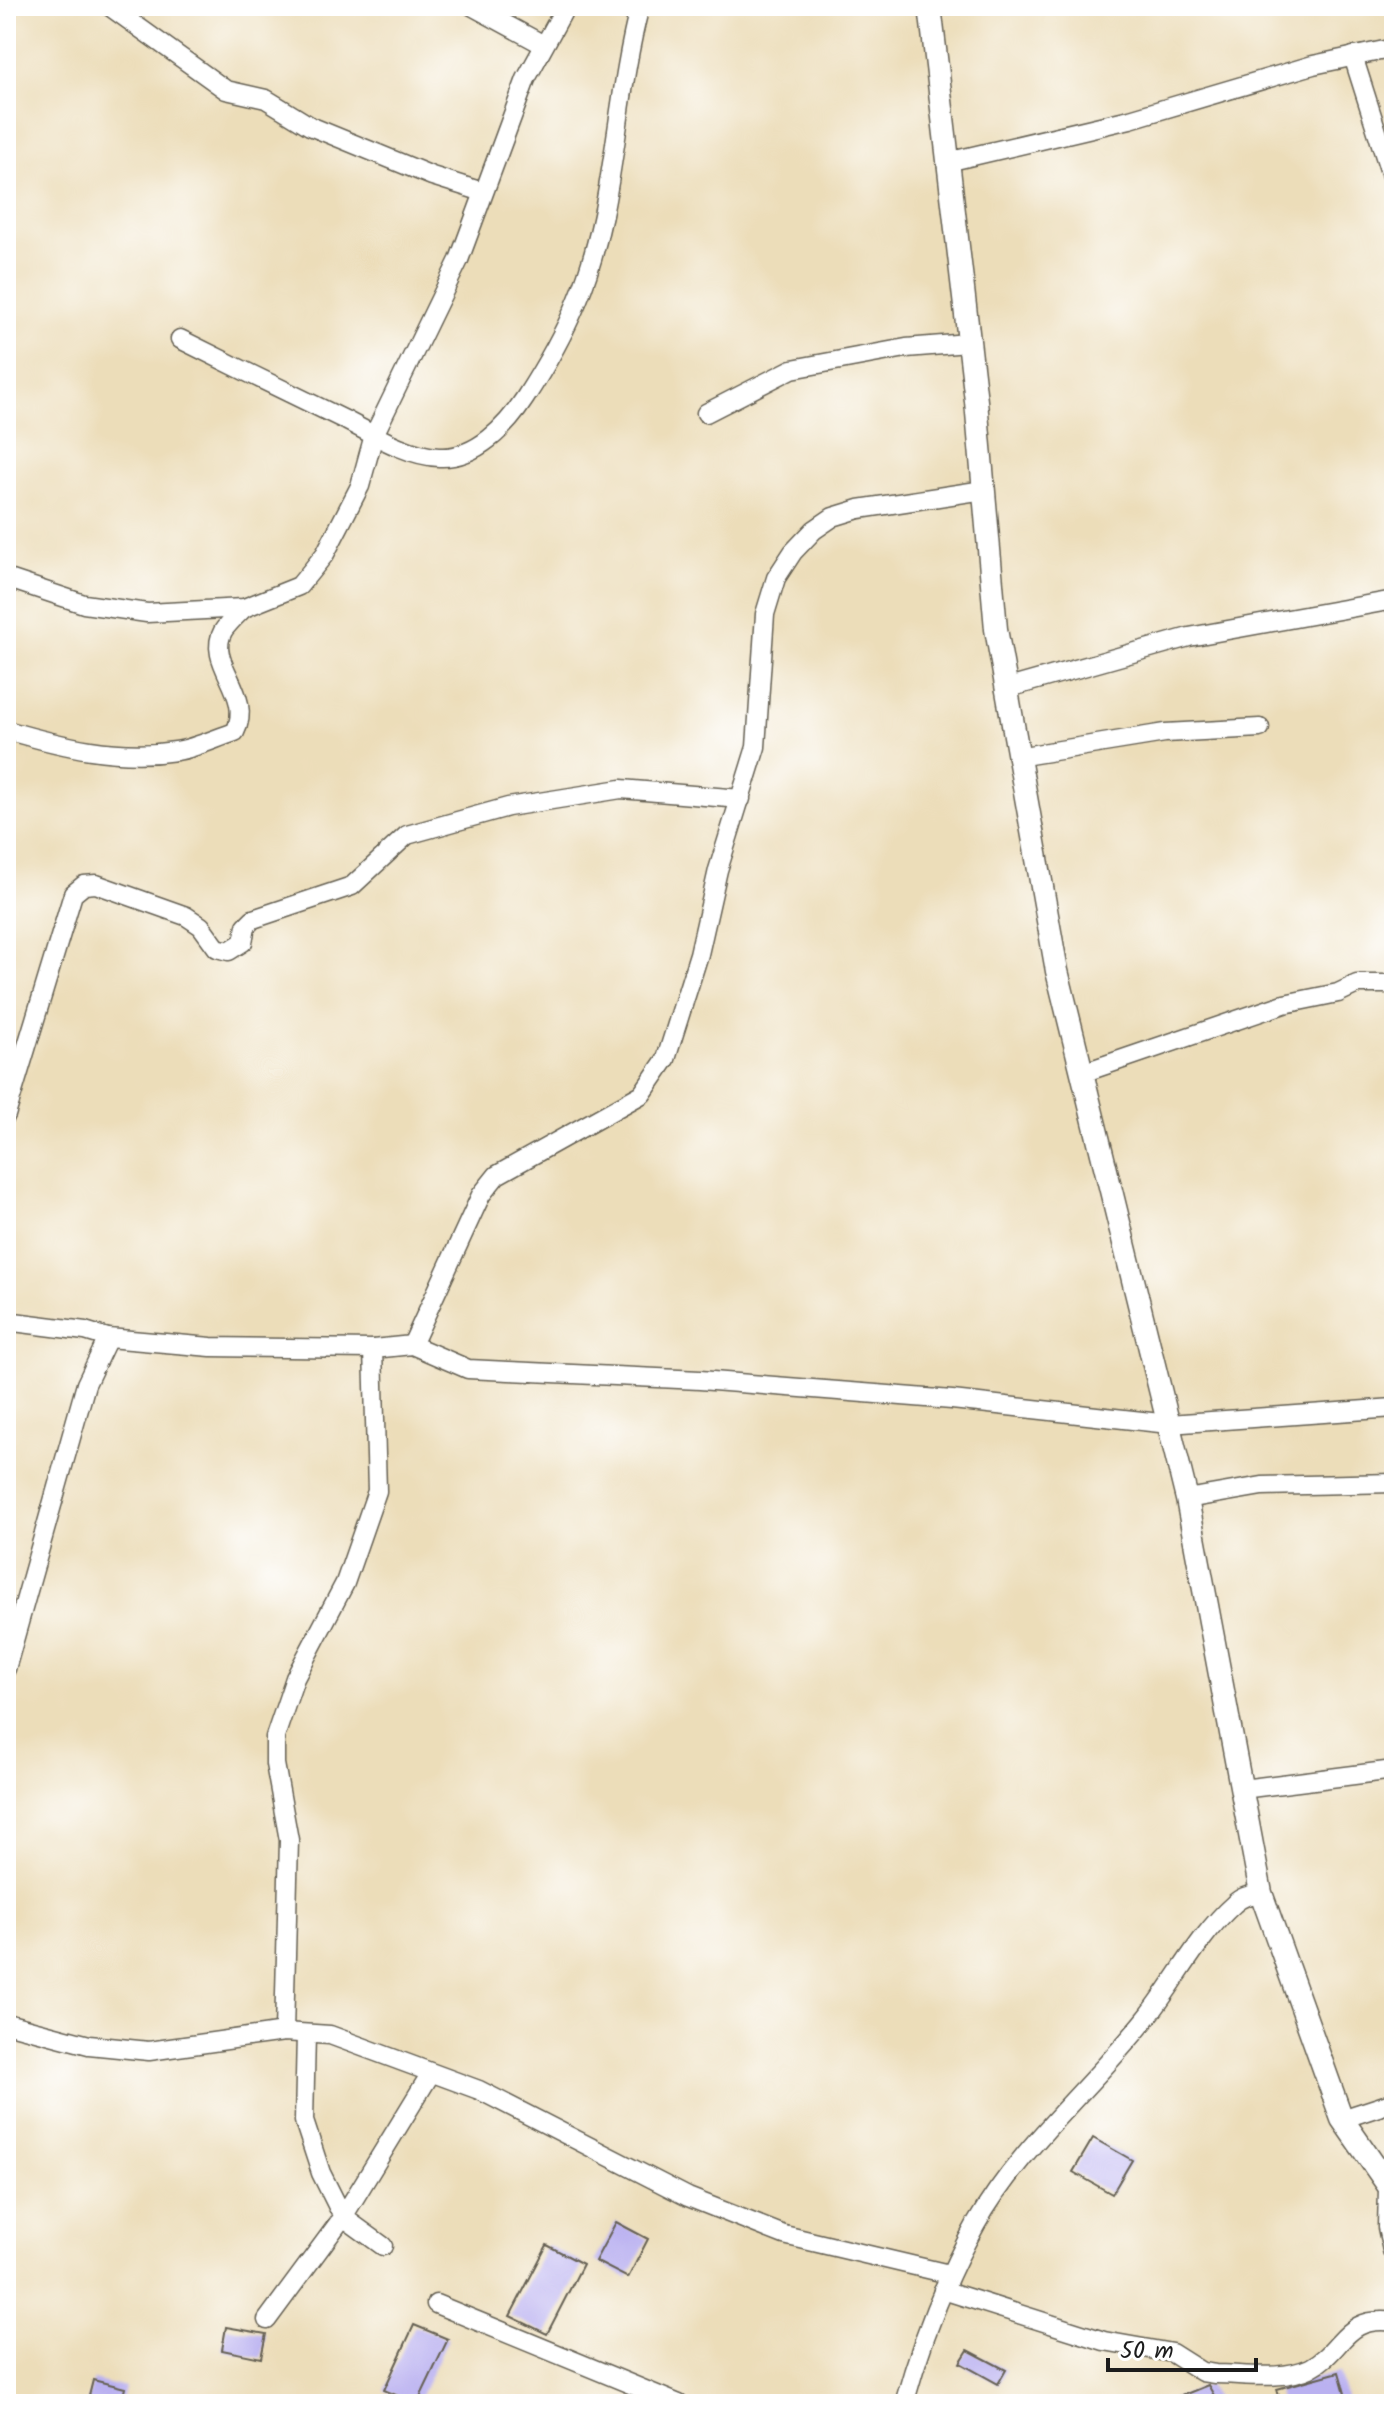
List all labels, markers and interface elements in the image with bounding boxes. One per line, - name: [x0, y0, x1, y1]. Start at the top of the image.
- scale bar: [1108, 2322, 1256, 2372]
- text: 50 m: [1120, 2332, 1174, 2371]

